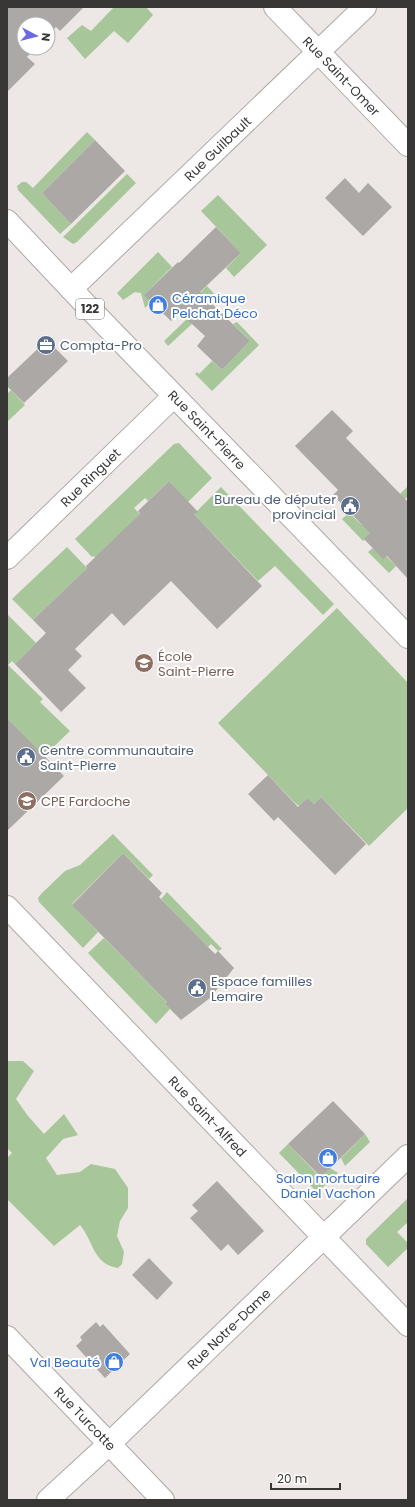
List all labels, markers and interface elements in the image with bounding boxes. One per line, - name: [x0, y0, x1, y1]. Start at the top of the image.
- north arrow: [16, 16, 56, 56]
- text: N: [37, 32, 54, 42]
- street label: Rue Saint-Omer: [298, 32, 384, 121]
- street label: Rue Guilbault: [180, 112, 256, 186]
- place label: Céramique Pelchat Déco: [172, 289, 257, 323]
- shop icon: Céramique Pelchat Déco: [147, 294, 169, 316]
- road number: 122: [76, 299, 104, 319]
- office icon: Compta-Pro: [35, 334, 57, 356]
- place label: Compta-Pro: [60, 336, 142, 355]
- street label: Rue Saint-Pierre: [164, 386, 250, 474]
- street label: Rue Ringuet: [56, 444, 125, 511]
- place label: Bureau de députer provincial: [214, 490, 336, 524]
- public building icon: Bureau de députer provincial: [339, 495, 361, 517]
- place label: École Saint-Pierre: [158, 647, 234, 681]
- school or university icon: École Saint-Pierre: [133, 652, 155, 674]
- place label: Centre communautaire Saint-Pierre: [40, 741, 194, 775]
- public building icon: Centre communautaire Saint-Pierre: [15, 746, 37, 768]
- school or university icon: CPE Fardoche: [16, 790, 38, 812]
- place label: CPE Fardoche: [41, 792, 130, 811]
- place label: Espace familles Lemaire: [211, 972, 313, 1006]
- public building icon: Espace familles Lemaire: [186, 977, 208, 999]
- street label: Rue Saint-Alfred: [164, 1072, 251, 1161]
- shop icon: Salon mortuaire Daniel Vachon: [317, 1147, 339, 1169]
- place label: Salon mortuaire Daniel Vachon: [276, 1169, 380, 1203]
- street label: Rue Notre-Dame: [183, 1284, 275, 1374]
- shop icon: Val Beauté: [103, 1351, 125, 1373]
- place label: Val Beauté: [30, 1353, 100, 1372]
- street label: Rue Turcotte: [50, 1383, 120, 1455]
- scale bar: [271, 1465, 340, 1491]
- text: 20 m: [277, 1470, 307, 1487]

